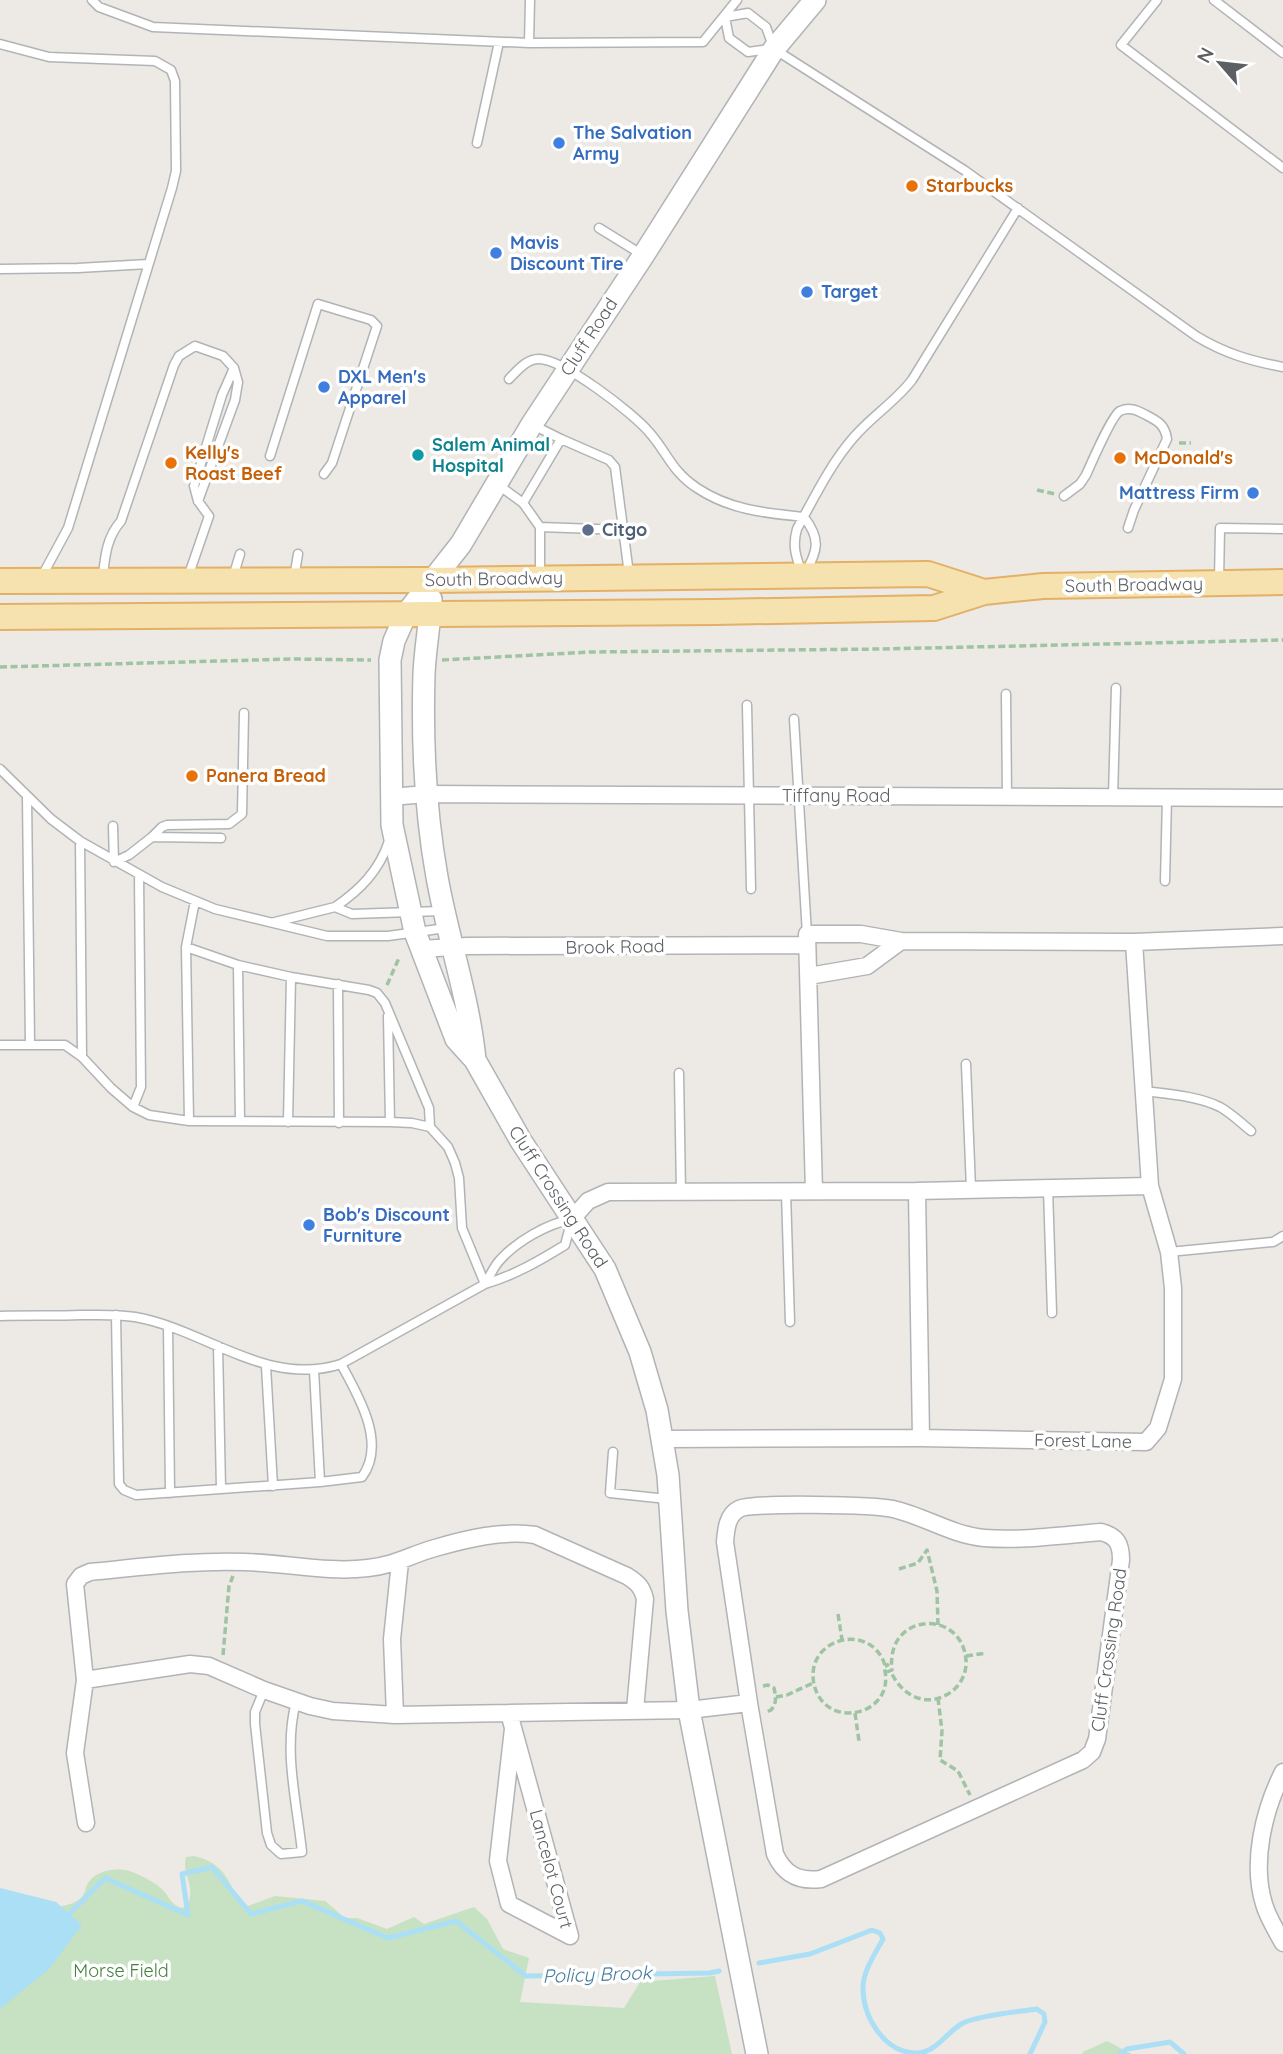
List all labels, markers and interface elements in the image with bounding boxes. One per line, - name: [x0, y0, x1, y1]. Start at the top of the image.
- north arrow: [1185, 28, 1255, 98]
- text: N: [1191, 43, 1219, 67]
- place label: The Salvation Army: [573, 121, 692, 165]
- marker: The Salvation Army: [551, 135, 567, 151]
- place label: Starbucks: [926, 174, 1014, 197]
- marker: Starbucks: [904, 178, 920, 194]
- place label: Mavis Discount Tire: [510, 231, 624, 275]
- marker: Mavis Discount Tire: [488, 245, 504, 261]
- place label: Target: [821, 280, 878, 303]
- marker: Target: [799, 284, 815, 300]
- street label: Cluff Road: [555, 293, 622, 380]
- place label: DXL Men's Apparel: [338, 365, 426, 409]
- marker: DXL Men's Apparel: [316, 379, 332, 395]
- place label: Salem Animal Hospital: [432, 433, 550, 477]
- place label: Kelly's Roast Beef: [185, 441, 282, 485]
- place label: McDonald's: [1134, 446, 1233, 469]
- marker: Salem Animal Hospital: [410, 447, 426, 463]
- marker: McDonald's: [1112, 450, 1128, 466]
- marker: Kelly's Roast Beef: [163, 455, 179, 471]
- place label: Mattress Firm: [1119, 481, 1239, 504]
- marker: Mattress Firm: [1245, 485, 1261, 501]
- place label: Citgo: [602, 518, 647, 541]
- marker: Citgo: [580, 522, 596, 538]
- street label: South Broadway: [425, 566, 563, 591]
- street label: South Broadway: [1065, 572, 1203, 597]
- place label: Panera Bread: [206, 764, 326, 787]
- marker: Panera Bread: [184, 768, 200, 784]
- street label: Tiffany Road: [782, 784, 890, 807]
- street label: Brook Road: [565, 934, 665, 959]
- street label: Cluff Crossing Road: [504, 1121, 613, 1272]
- place label: Bob's Discount Furniture: [323, 1203, 450, 1247]
- marker: Bob's Discount Furniture: [301, 1217, 317, 1233]
- street label: Forest Lane: [1034, 1428, 1132, 1453]
- street label: Cluff Crossing Road: [1086, 1567, 1131, 1733]
- street label: Lancelot Court: [525, 1807, 578, 1931]
- park label: Morse Field: [73, 1959, 169, 1982]
- water label: Policy Brook: [542, 1960, 654, 1988]

